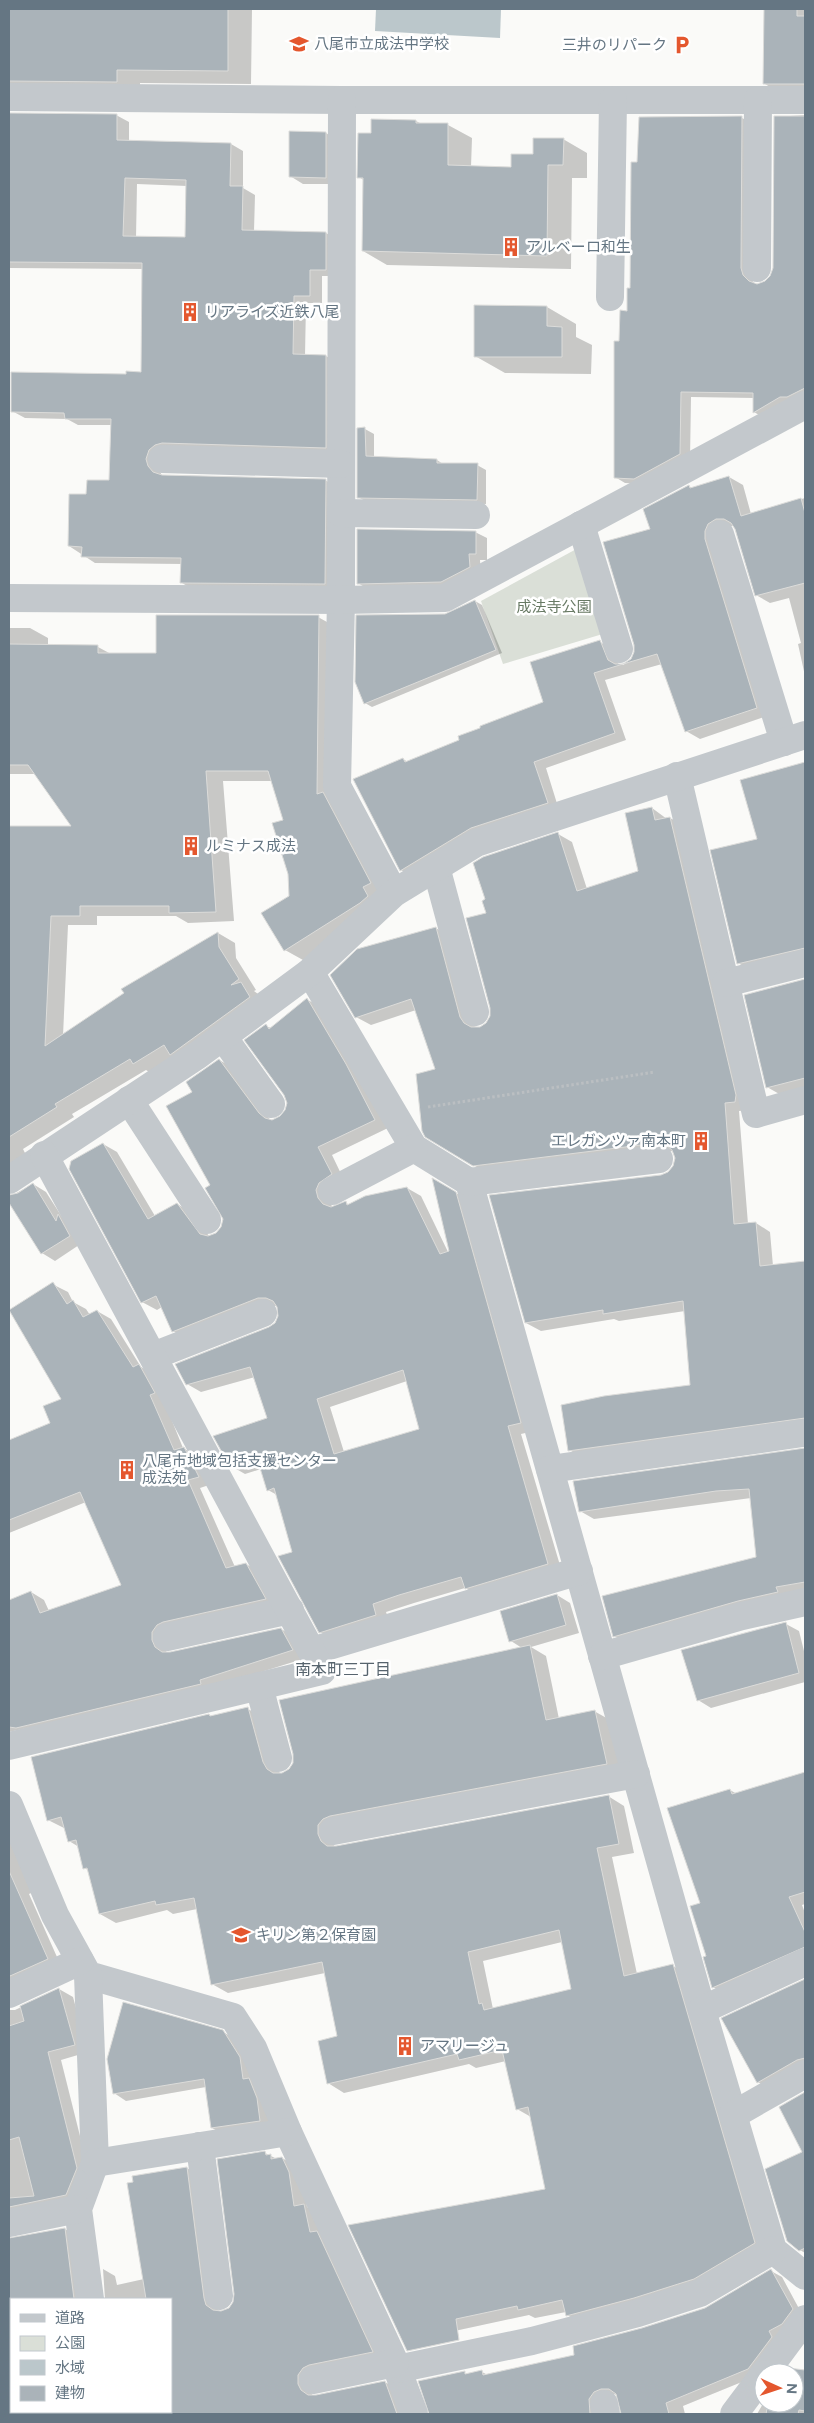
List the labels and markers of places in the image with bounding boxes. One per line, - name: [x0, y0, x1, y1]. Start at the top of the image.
- school or university icon: 八尾市立成法中学校: [288, 33, 310, 55]
- parking icon: 三井のリパーク: [671, 34, 693, 56]
- place label: 八尾市立成法中学校: [314, 35, 449, 53]
- place label: 三井のリパーク: [562, 36, 667, 54]
- building icon: アルベーロ和生: [500, 236, 522, 258]
- place label: アルベーロ和生: [526, 238, 631, 256]
- building icon: リアライズ近鉄八尾: [179, 301, 201, 323]
- place label: リアライズ近鉄八尾: [205, 303, 340, 321]
- building icon: ルミナス成法: [180, 835, 202, 857]
- place label: ルミナス成法: [206, 837, 296, 855]
- building icon: エレガンツァ南本町: [690, 1130, 712, 1152]
- place label: エレガンツァ南本町: [551, 1132, 686, 1150]
- place label: 八尾市地域包括支援センター 成法苑: [142, 1452, 337, 1487]
- building icon: 八尾市地域包括支援センター 成法苑: [116, 1459, 138, 1481]
- school or university icon: キリン第２保育園: [230, 1924, 252, 1946]
- place label: キリン第２保育園: [256, 1926, 376, 1944]
- building icon: アマリージュ: [394, 2035, 416, 2057]
- place label: アマリージュ: [420, 2037, 509, 2055]

